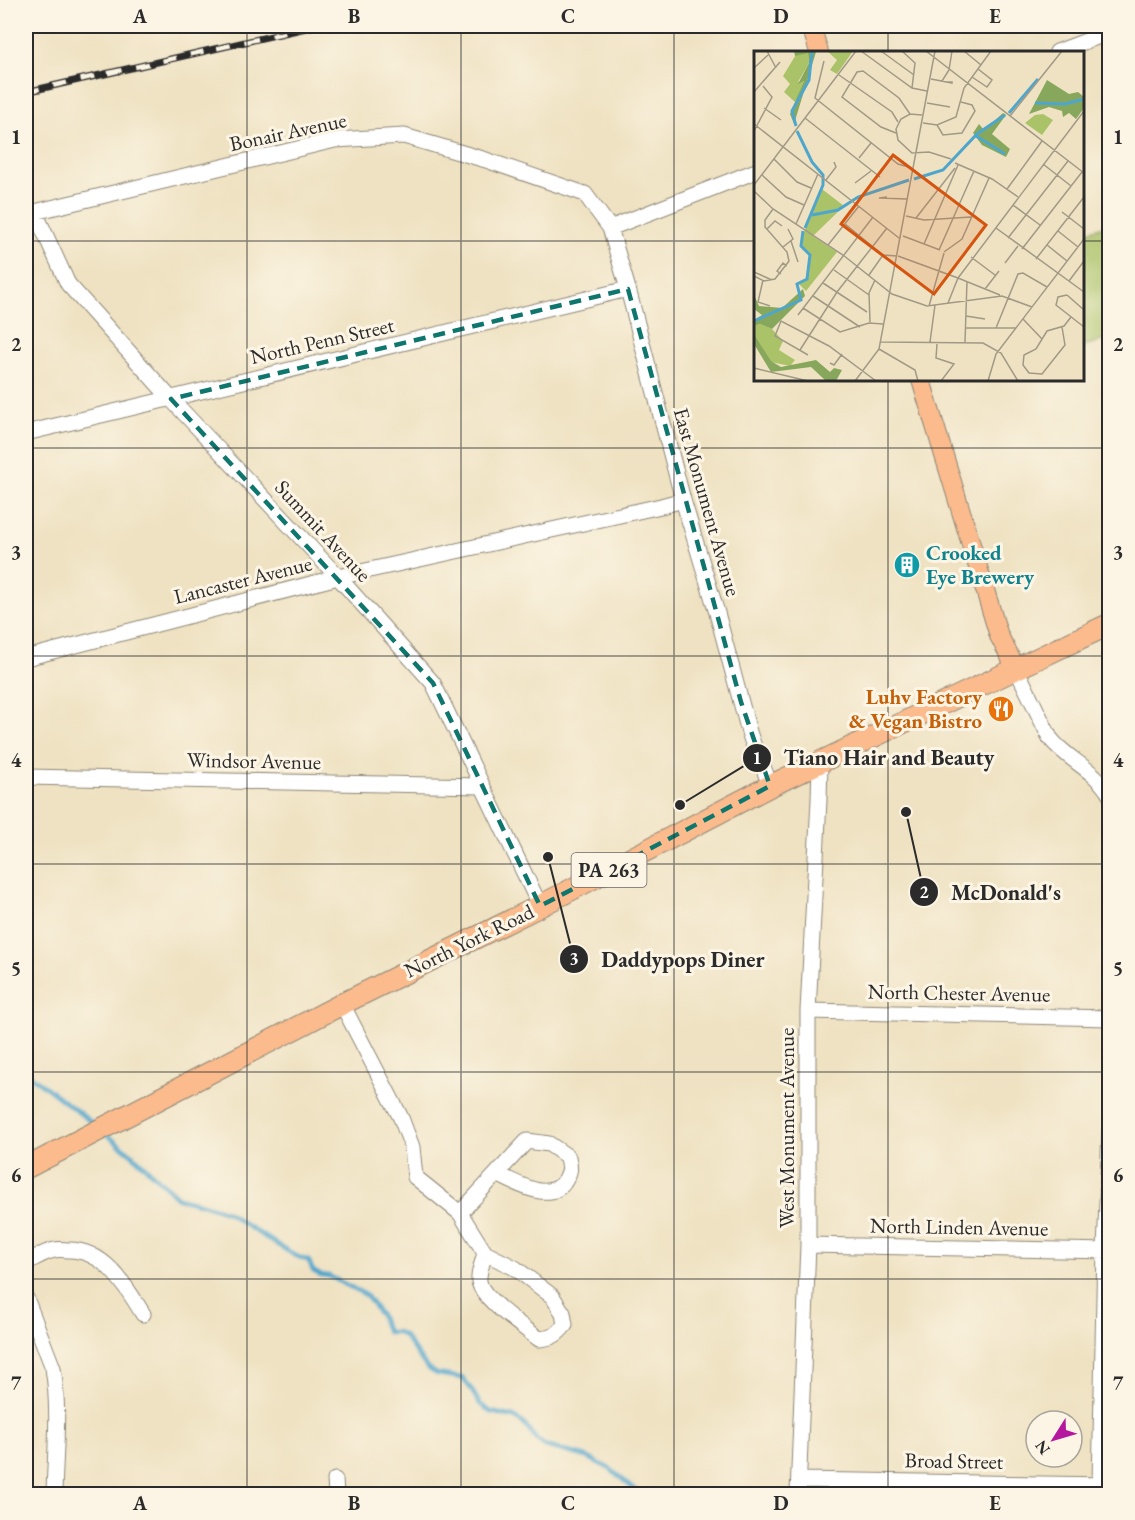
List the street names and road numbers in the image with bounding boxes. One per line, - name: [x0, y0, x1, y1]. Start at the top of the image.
- street label: Bonair Avenue: [227, 106, 349, 157]
- street label: North Penn Street: [247, 311, 397, 370]
- street label: East Monument Avenue: [668, 404, 747, 599]
- street label: Summit Avenue: [269, 474, 377, 587]
- street label: Lancaster Avenue: [171, 549, 315, 610]
- street label: Windsor Avenue: [187, 746, 321, 775]
- road number: PA 263: [572, 853, 646, 887]
- street label: North York Road: [399, 897, 538, 984]
- street label: North Chester Avenue: [867, 977, 1051, 1008]
- street label: West Monument Avenue: [773, 1028, 800, 1228]
- street label: North Linden Avenue: [870, 1211, 1048, 1242]
- street label: Broad Street: [904, 1446, 1004, 1475]

